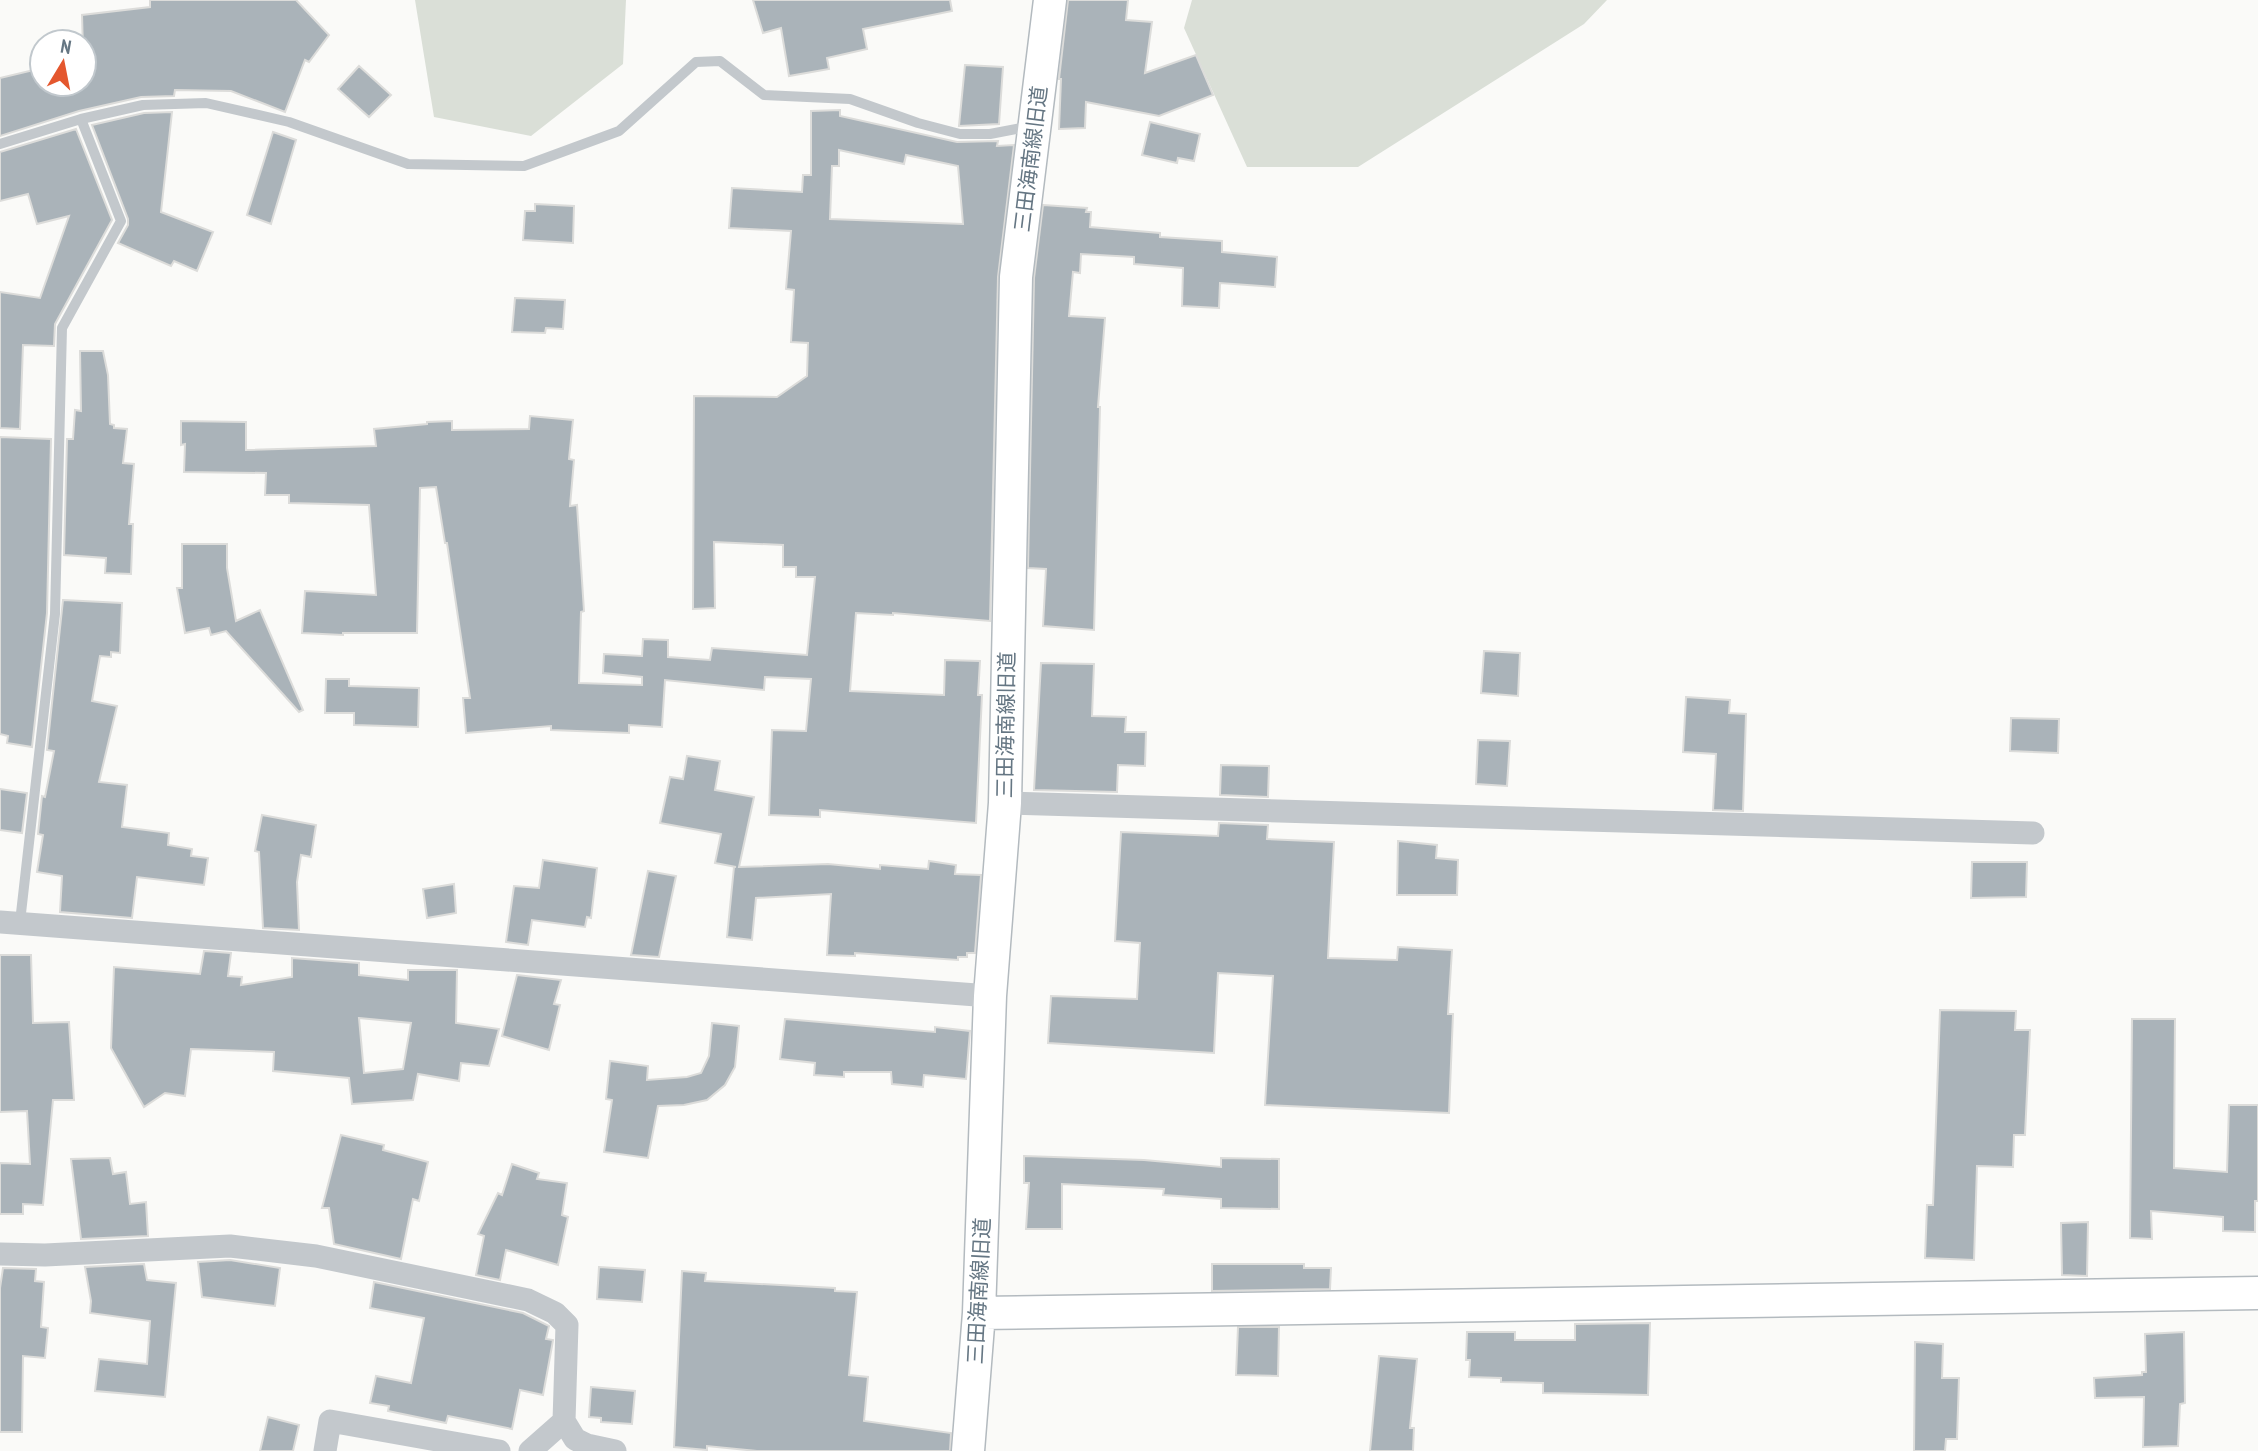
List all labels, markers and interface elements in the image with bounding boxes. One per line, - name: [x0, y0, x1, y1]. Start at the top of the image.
- north arrow: [28, 28, 98, 98]
- text: N: [59, 34, 73, 59]
- street label: 三田海南線旧道: [1008, 84, 1053, 234]
- street label: 三田海南線旧道: [991, 651, 1020, 799]
- street label: 三田海南線旧道: [961, 1217, 996, 1365]

